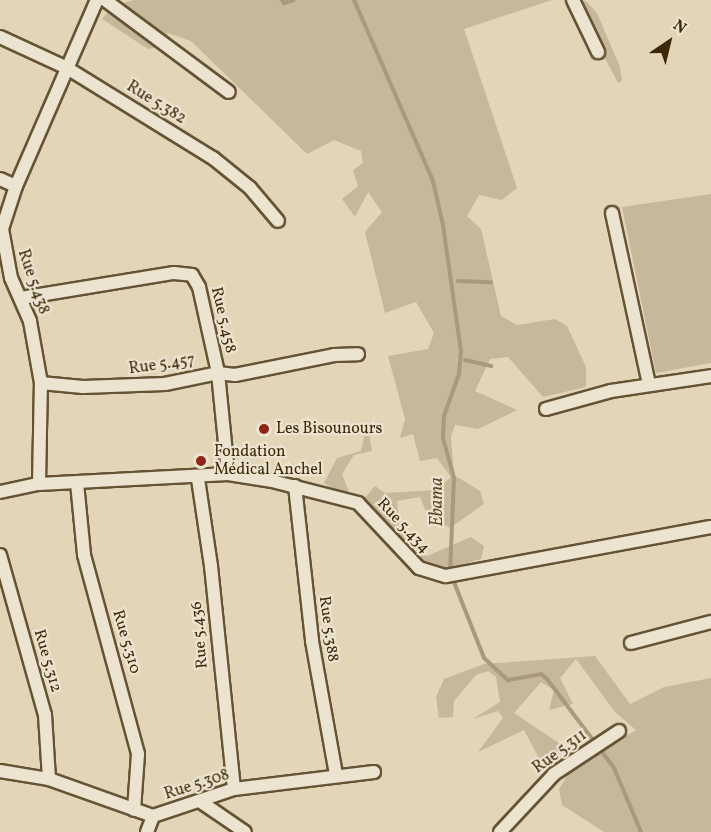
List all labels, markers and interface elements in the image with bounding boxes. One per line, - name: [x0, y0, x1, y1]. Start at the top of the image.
- north arrow: [639, 12, 699, 72]
- text: N: [668, 15, 690, 40]
- street label: Rue 5.382: [123, 77, 189, 129]
- street label: Rue 5.438: [13, 247, 53, 317]
- street label: Rue 5.458: [206, 285, 240, 355]
- street label: Rue 5.457: [128, 351, 196, 379]
- place label: Les Bisounours: [276, 419, 382, 439]
- marker: Les Bisounours: [257, 422, 271, 436]
- place label: Fondation Médical Anchel: [214, 442, 323, 480]
- marker: Fondation Médical Anchel: [192, 452, 210, 470]
- water label: Ebama: [427, 477, 449, 527]
- street label: Rue 5.434: [372, 494, 434, 558]
- street label: Rue 5.388: [314, 595, 342, 663]
- street label: Rue 5.436: [187, 601, 213, 669]
- street label: Rue 5.310: [108, 608, 144, 676]
- street label: Rue 5.312: [29, 627, 65, 695]
- street label: Rue 5.311: [529, 726, 591, 778]
- street label: Rue 5.308: [162, 765, 232, 805]

